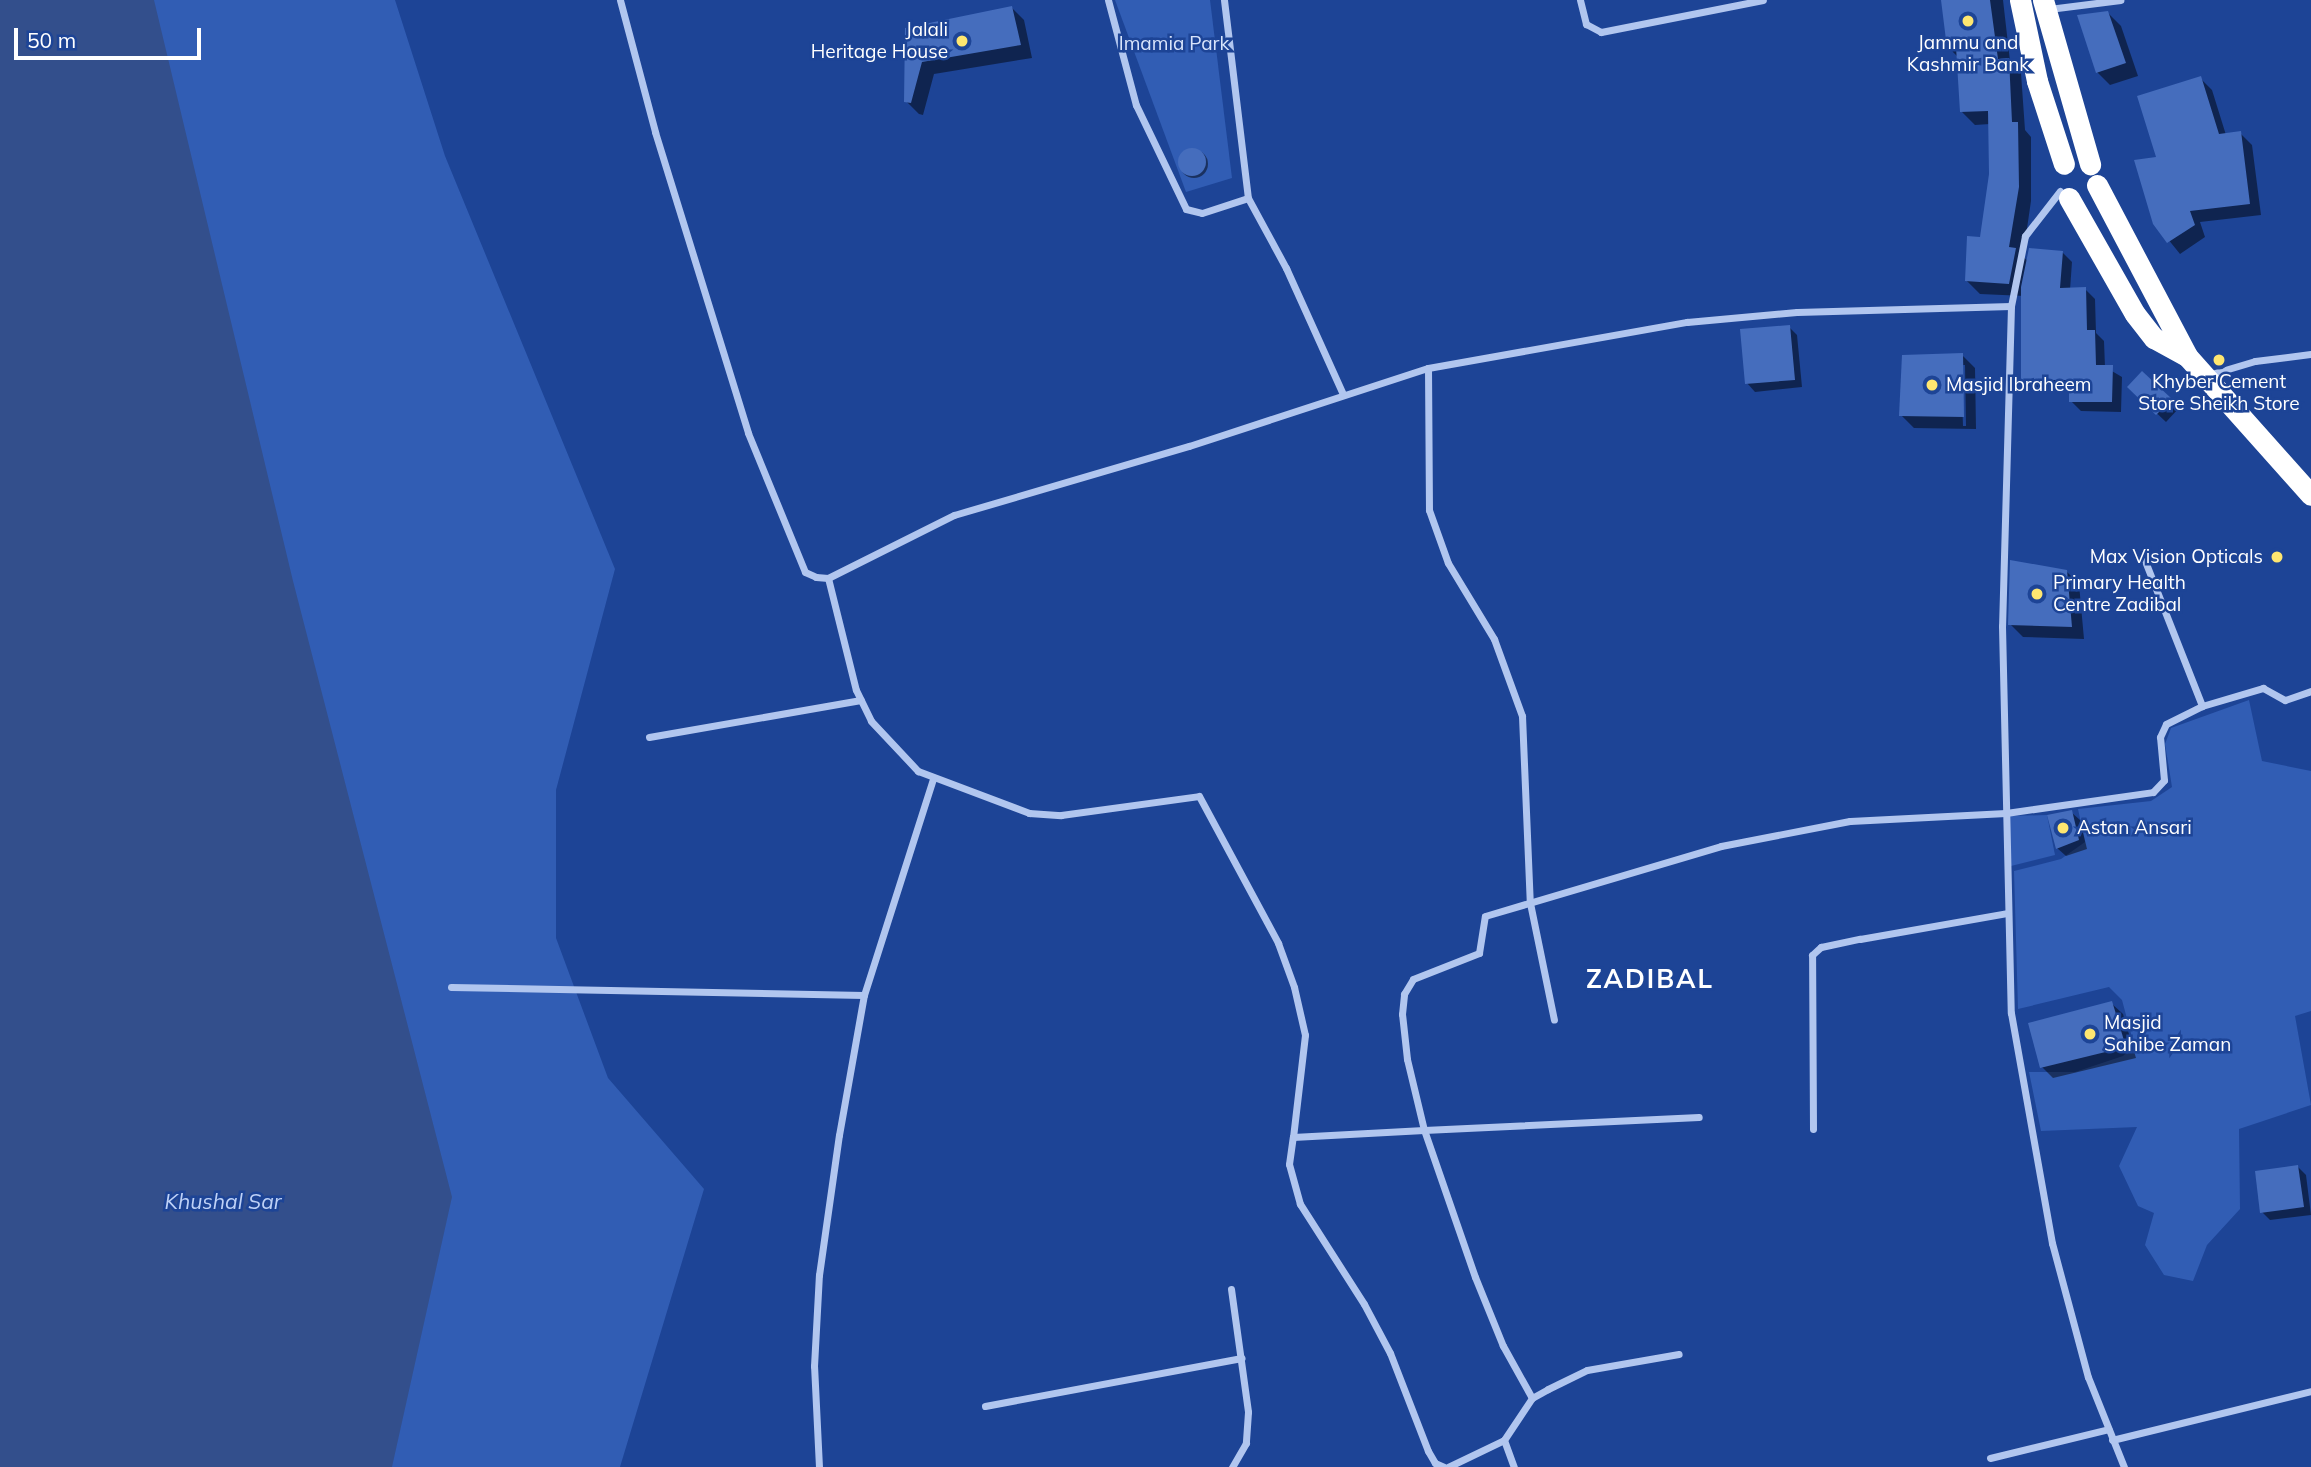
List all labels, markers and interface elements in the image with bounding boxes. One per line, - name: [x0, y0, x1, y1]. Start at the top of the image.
- marker: Jammu and Kashmir Bank: [1960, 13, 1976, 29]
- scale bar: [18, 14, 205, 58]
- place label: Jalali Heritage House: [811, 19, 948, 63]
- text: 50 m: [27, 27, 76, 53]
- place label: Jammu and Kashmir Bank: [1907, 32, 2029, 76]
- marker: Jalali Heritage House: [954, 33, 970, 49]
- park label: Imamia Park: [1119, 33, 1229, 55]
- marker: Khyber Cement Store Sheikh Store: [2211, 352, 2227, 368]
- place label: Khyber Cement Store Sheikh Store: [2138, 371, 2300, 415]
- place label: Masjid Ibraheem: [1946, 374, 2092, 396]
- marker: Masjid Ibraheem: [1924, 377, 1940, 393]
- place label: Max Vision Opticals: [2090, 546, 2263, 568]
- marker: Max Vision Opticals: [2269, 549, 2285, 565]
- place label: Primary Health Centre Zadibal: [2053, 572, 2186, 616]
- marker: Primary Health Centre Zadibal: [2027, 584, 2047, 604]
- place label: Astan Ansari: [2077, 817, 2192, 839]
- marker: Astan Ansari: [2055, 820, 2071, 836]
- district label: ZADIBAL: [1587, 963, 1713, 995]
- place label: Masjid Sahibe Zaman: [2104, 1012, 2231, 1056]
- marker: Masjid Sahibe Zaman: [2082, 1026, 2098, 1042]
- water label: Khushal Sar: [165, 1188, 281, 1214]

